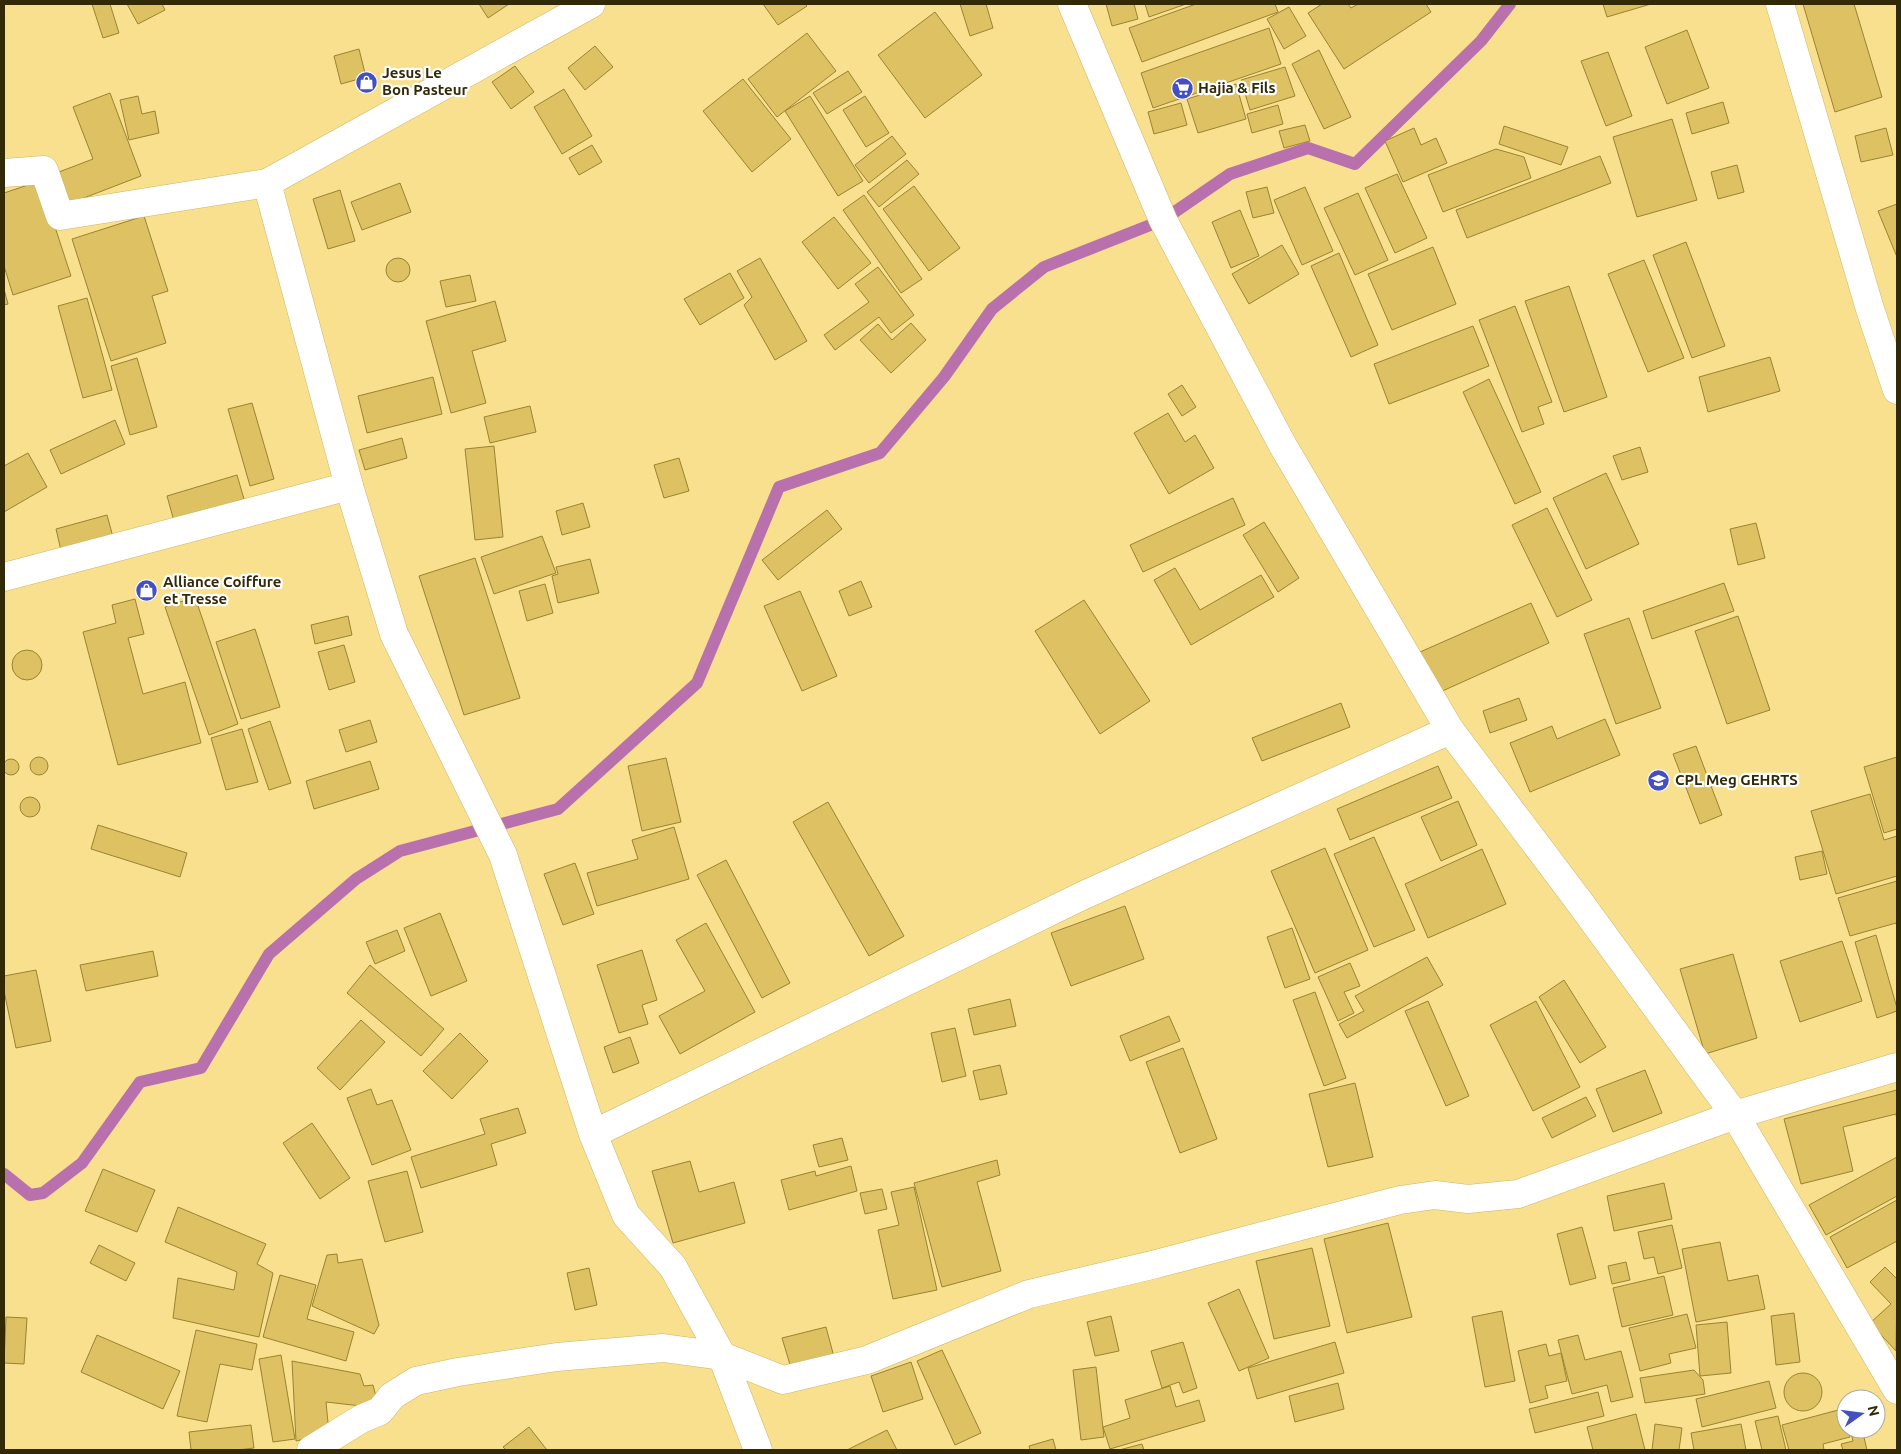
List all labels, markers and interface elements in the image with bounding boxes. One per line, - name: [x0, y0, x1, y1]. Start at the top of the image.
- place label: Jesus Le Bon Pasteur: [382, 64, 468, 98]
- shop icon: Jesus Le Bon Pasteur: [354, 70, 378, 94]
- supermarket icon: Hajia & Fils: [1170, 76, 1194, 100]
- place label: Hajia & Fils: [1198, 79, 1275, 96]
- place label: Alliance Coiffure et Tresse: [163, 573, 281, 607]
- shop icon: Alliance Coiffure et Tresse: [135, 579, 159, 603]
- school or university icon: CPL Meg GEHRTS: [1647, 768, 1671, 792]
- place label: CPL Meg GEHRTS: [1675, 771, 1798, 788]
- north arrow: [1836, 1389, 1886, 1439]
- text: N: [1865, 1404, 1883, 1418]

